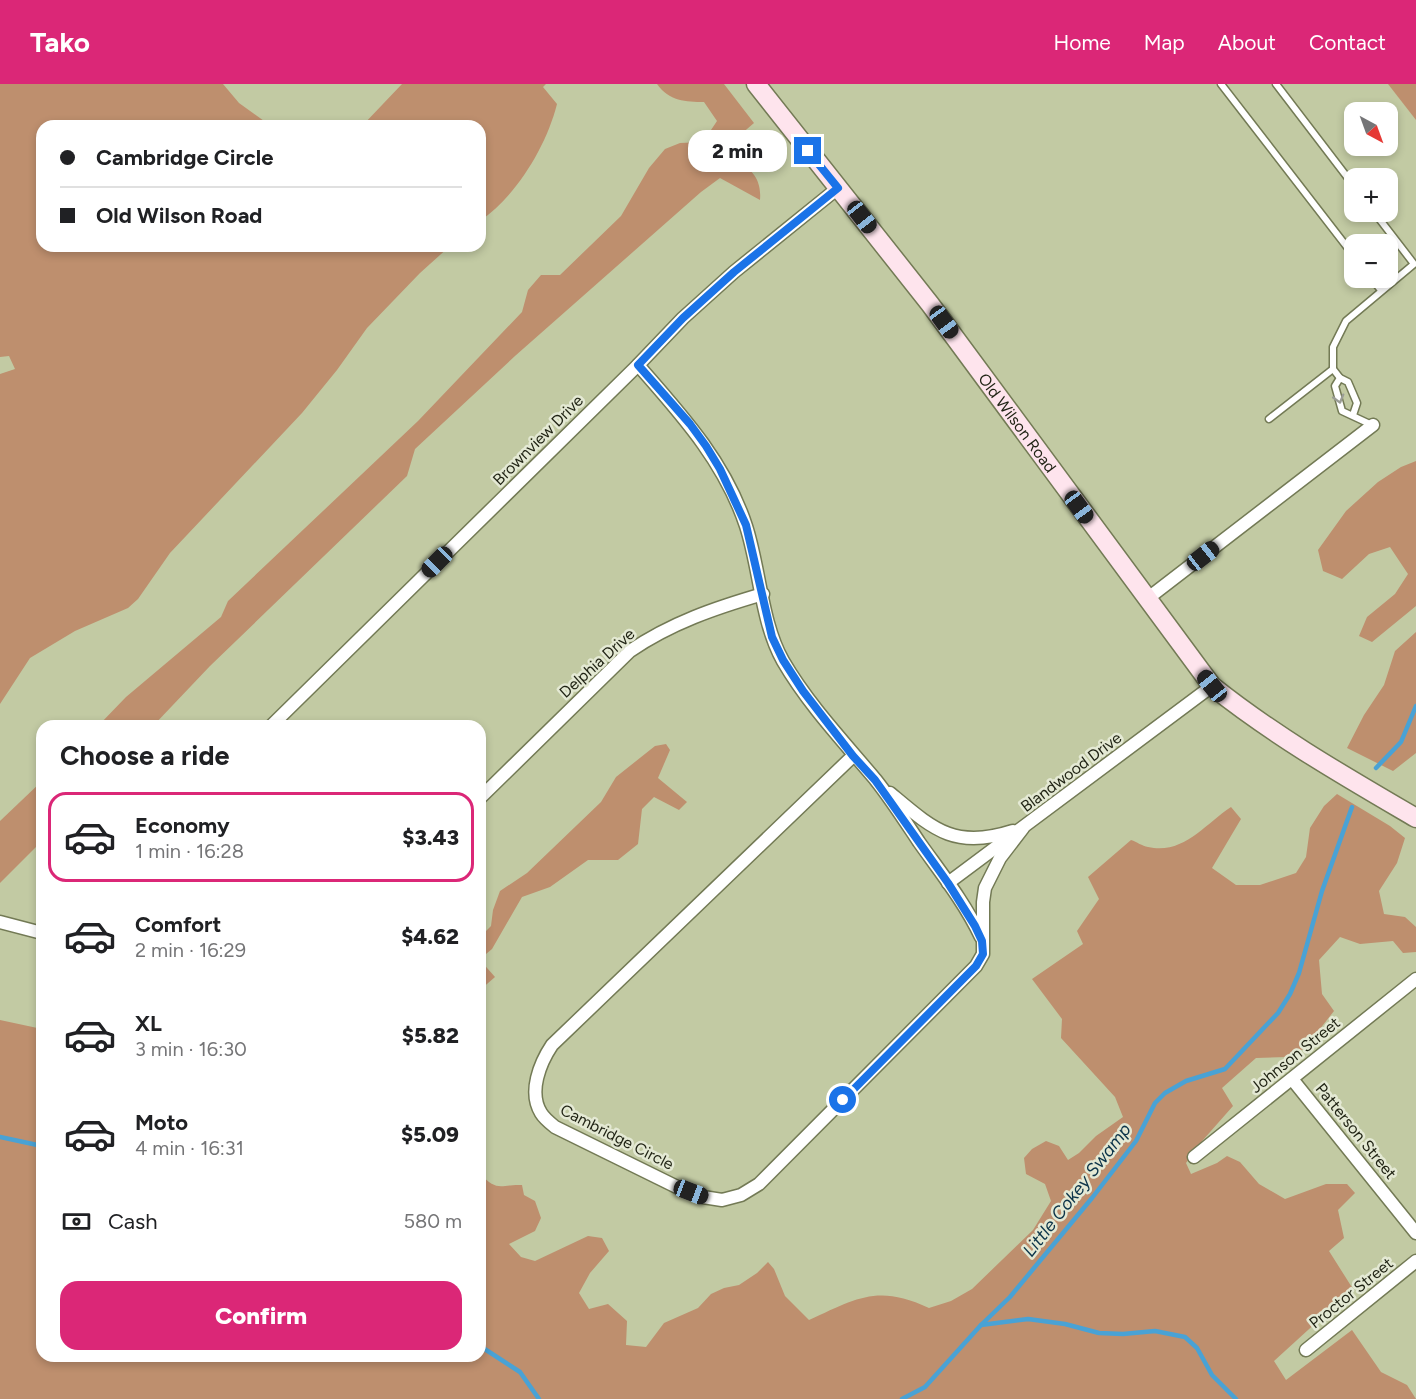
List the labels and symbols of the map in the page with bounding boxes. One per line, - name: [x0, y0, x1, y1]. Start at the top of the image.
- north arrow: [1344, 102, 1398, 156]
- callout: 2 min: [688, 130, 787, 172]
- route end: [794, 137, 821, 164]
- car: [844, 197, 880, 237]
- car: [926, 302, 962, 342]
- street label: Old Wilson Road: [975, 369, 1060, 476]
- street label: Brownview Drive: [489, 391, 587, 489]
- one-way arrow: [1332, 394, 1344, 404]
- car: [1061, 487, 1097, 527]
- car: [1183, 538, 1223, 574]
- car: [418, 543, 456, 581]
- street label: Delphia Drive: [556, 624, 639, 702]
- car: [1194, 666, 1230, 706]
- street label: Blandwood Drive: [1017, 728, 1125, 816]
- street label: Johnson Street: [1246, 1013, 1344, 1097]
- street label: Patterson Street: [1312, 1079, 1400, 1183]
- route start: [829, 1086, 856, 1113]
- street label: Cambridge Circle: [557, 1100, 677, 1174]
- water label: Little Cokey Swamp: [1018, 1119, 1136, 1261]
- car: [671, 1177, 711, 1207]
- street label: Proctor Street: [1305, 1254, 1397, 1332]

